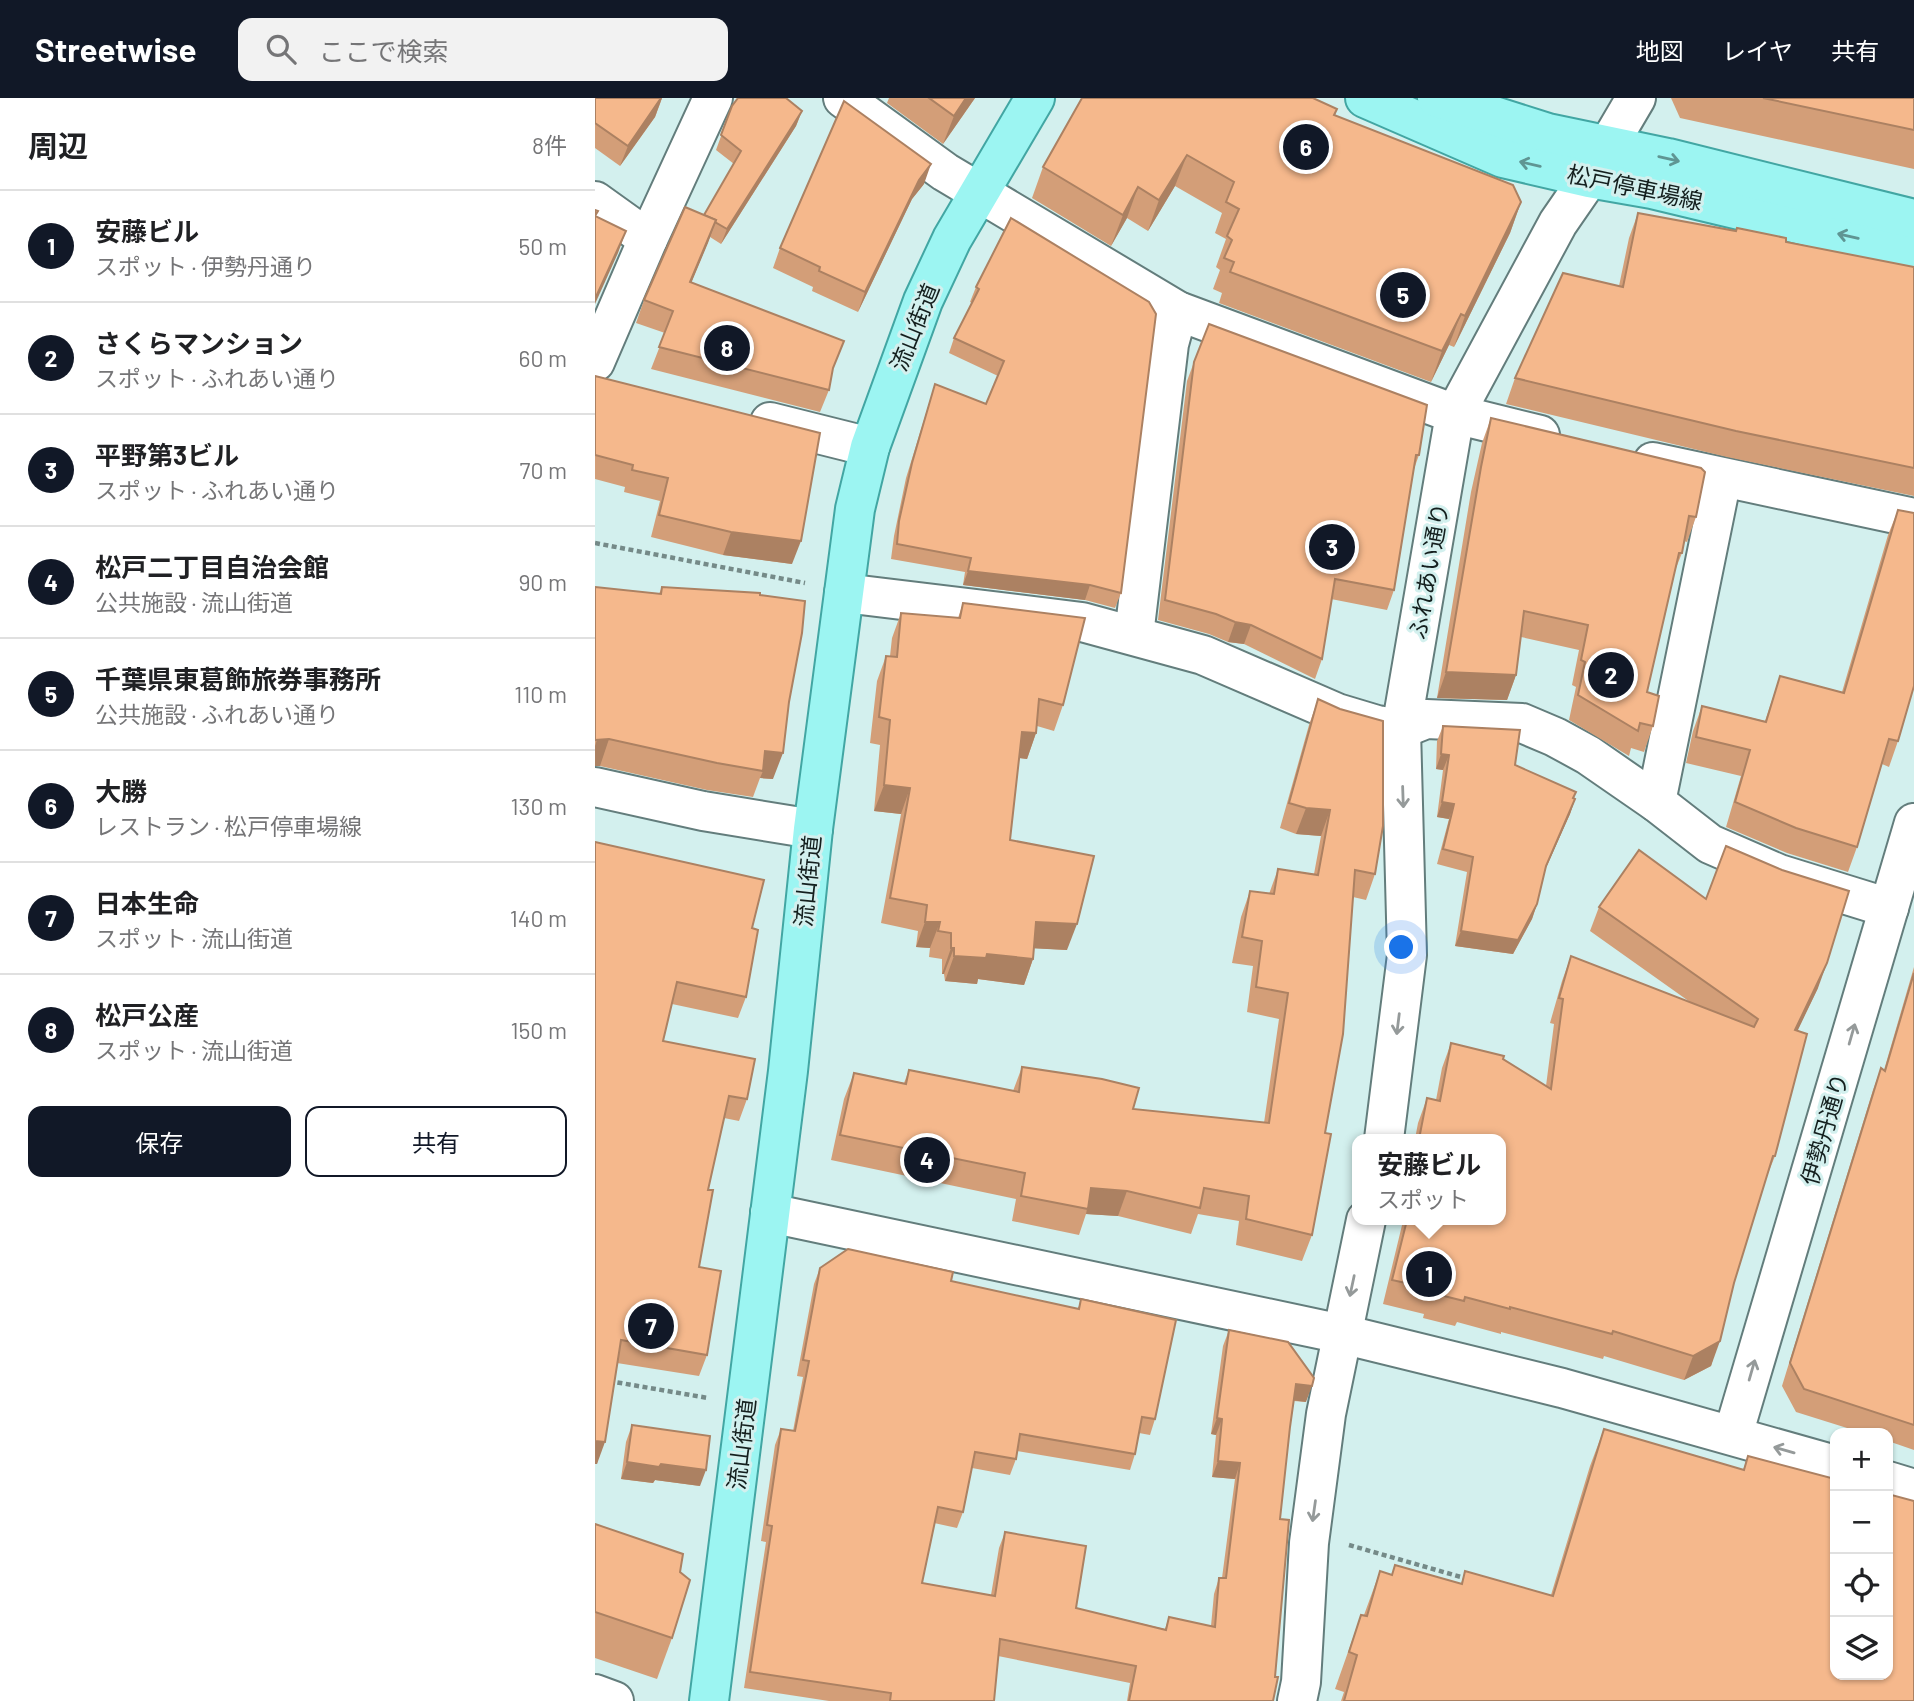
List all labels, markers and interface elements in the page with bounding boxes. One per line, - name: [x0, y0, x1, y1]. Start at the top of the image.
- search box: [238, 18, 728, 81]
- text: Streetwise: [35, 29, 196, 69]
- icon: search: [262, 30, 300, 68]
- text: ここで検索: [318, 35, 448, 66]
- text: 地図: [1636, 36, 1684, 65]
- text: レイヤ: [1722, 36, 1793, 65]
- text: 共有: [1831, 36, 1879, 65]
- pin: 6: [1283, 121, 1329, 173]
- text: 周辺: [28, 127, 88, 163]
- text: 8件: [532, 131, 567, 159]
- one-way arrow: [1657, 153, 1680, 166]
- one-way arrow: [1519, 157, 1542, 170]
- street label: 松戸停車場線: [1565, 159, 1705, 215]
- text: 安藤ビル: [95, 215, 199, 246]
- one-way arrow: [1837, 229, 1860, 242]
- text: 1: [47, 232, 55, 260]
- text: 50 m: [519, 232, 567, 260]
- text: スポット · 伊勢丹通り: [95, 252, 316, 280]
- pin: 5: [1380, 269, 1426, 321]
- street label: 流山街道: [884, 279, 944, 375]
- pin: 8: [704, 322, 750, 374]
- text: さくらマンション: [95, 327, 303, 358]
- text: 2: [45, 344, 57, 372]
- text: 60 m: [519, 344, 567, 372]
- text: スポット · ふれあい通り: [95, 364, 339, 392]
- text: 平野第3ビル: [95, 439, 239, 470]
- text: 3: [45, 456, 57, 484]
- text: 70 m: [520, 456, 567, 484]
- text: スポット · ふれあい通り: [95, 476, 339, 504]
- street label: ふれあい通り: [1402, 501, 1454, 641]
- pin: 3: [1309, 521, 1355, 573]
- text: 松戸二丁目自治会館: [95, 551, 329, 582]
- text: 4: [44, 568, 58, 596]
- text: 90 m: [518, 568, 567, 596]
- text: 公共施設 · 流山街道: [95, 588, 293, 616]
- pin: 2: [1588, 649, 1634, 701]
- text: 千葉県東葛飾旅券事務所: [95, 663, 381, 694]
- text: 5: [45, 680, 57, 708]
- text: 110 m: [514, 680, 567, 708]
- text: 公共施設 · ふれあい通り: [95, 700, 339, 728]
- text: 大勝: [95, 775, 147, 806]
- one-way arrow: [1396, 785, 1409, 808]
- text: 6: [45, 792, 57, 820]
- text: 130 m: [510, 792, 567, 820]
- text: レストラン · 松戸停車場線: [95, 812, 362, 840]
- street label: 流山街道: [788, 834, 826, 928]
- text: 日本生命: [95, 887, 199, 918]
- text: 7: [45, 904, 57, 932]
- text: 140 m: [510, 904, 567, 932]
- text: スポット · 流山街道: [95, 924, 293, 952]
- your location: [1384, 930, 1418, 964]
- text: 松戸公産: [95, 999, 199, 1030]
- one-way arrow: [1392, 1012, 1405, 1035]
- text: 8: [45, 1016, 57, 1044]
- text: 150 m: [511, 1016, 567, 1044]
- one-way arrow: [1846, 1024, 1859, 1046]
- text: スポット · 流山街道: [95, 1036, 293, 1064]
- street label: 伊勢丹通り: [1795, 1070, 1853, 1188]
- button: 保存: [28, 1106, 291, 1177]
- button: 共有: [305, 1106, 567, 1177]
- pin: 4: [904, 1134, 950, 1186]
- popup: [1352, 1134, 1506, 1225]
- text: 安藤ビル: [1377, 1148, 1481, 1179]
- text: スポット: [1377, 1185, 1469, 1213]
- pin: 1: [1406, 1248, 1452, 1300]
- one-way arrow: [1345, 1274, 1358, 1297]
- pin: 7: [628, 1300, 674, 1352]
- one-way arrow: [1747, 1359, 1760, 1381]
- street label: 流山街道: [721, 1397, 761, 1491]
- map controls: [1830, 1428, 1893, 1680]
- button: +: [1830, 1428, 1893, 1491]
- one-way arrow: [1773, 1443, 1795, 1456]
- button: −: [1830, 1491, 1893, 1554]
- one-way arrow: [1307, 1499, 1320, 1521]
- button: locate: [1830, 1554, 1893, 1617]
- button: layers: [1830, 1617, 1893, 1680]

